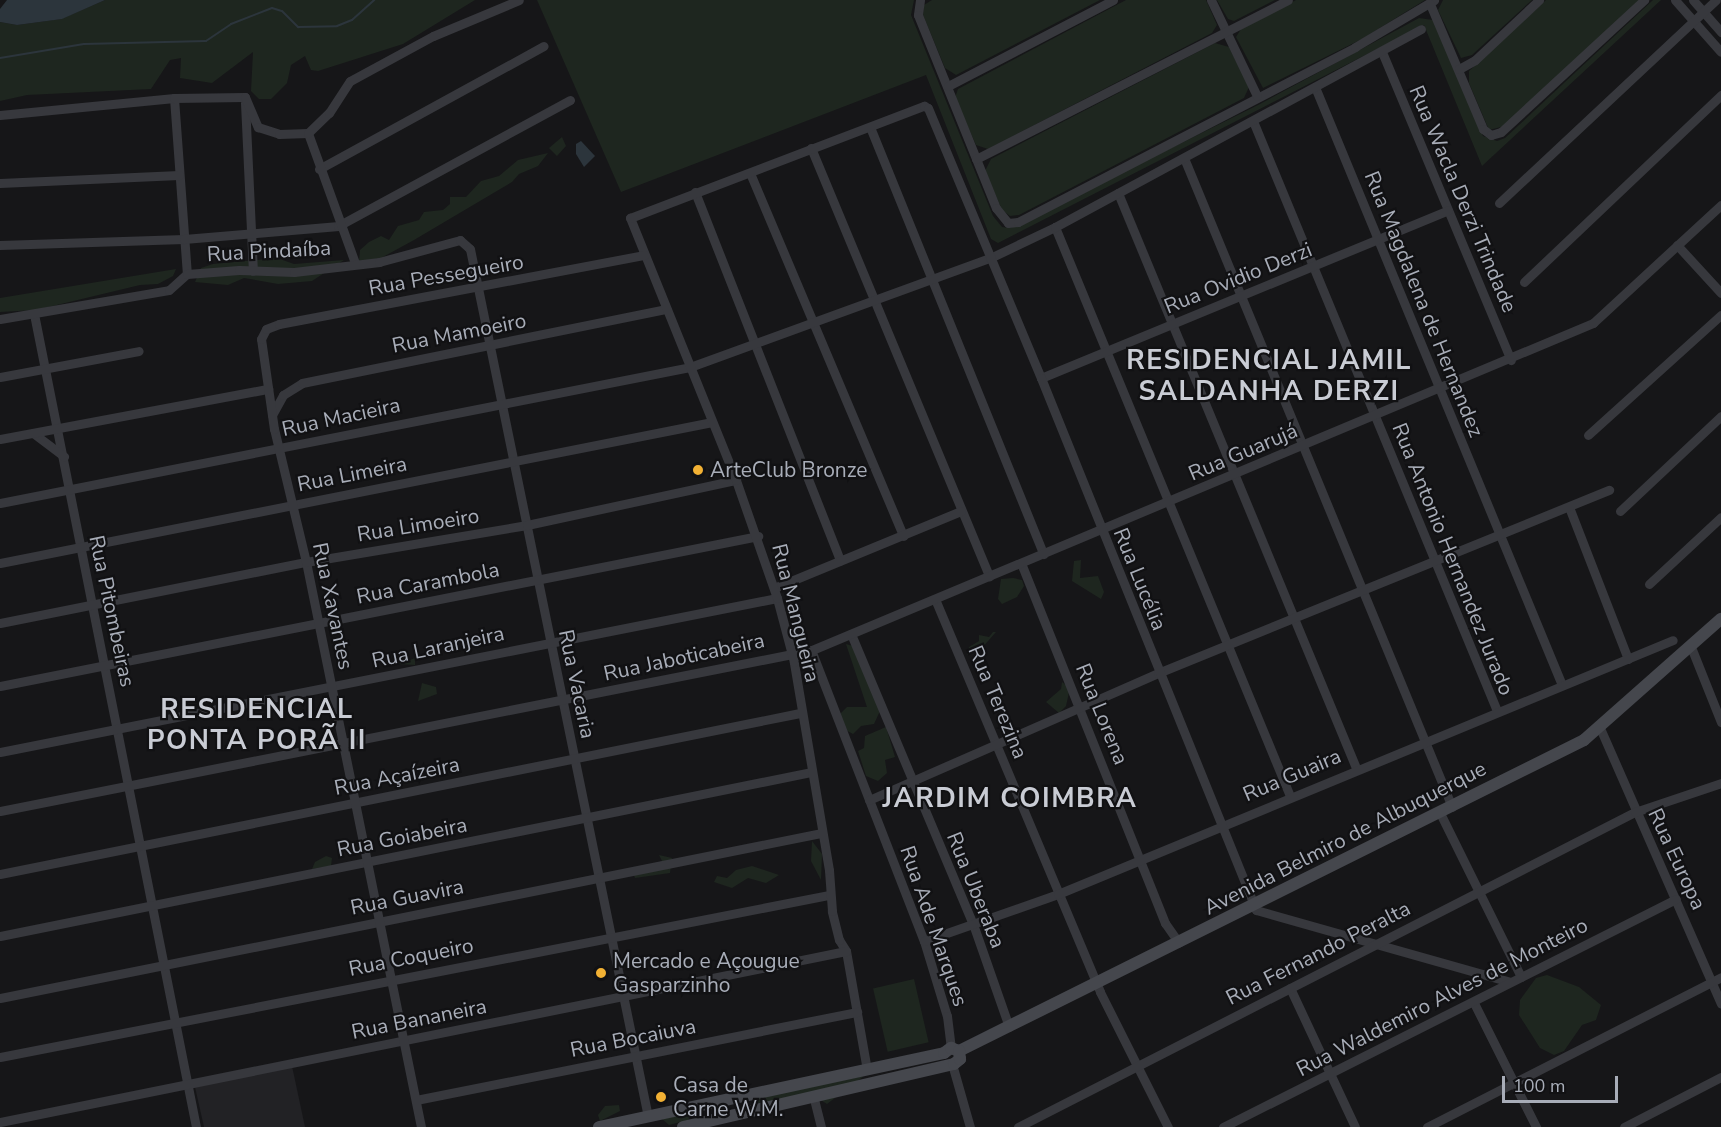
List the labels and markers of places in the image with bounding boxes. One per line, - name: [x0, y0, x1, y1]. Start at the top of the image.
- place label: ArteClub Bronze: [710, 457, 867, 483]
- marker: ArteClub Bronze: [691, 463, 705, 477]
- place label: Mercado e Açougue Gasparzinho: [613, 948, 800, 998]
- marker: Mercado e Açougue Gasparzinho: [594, 966, 608, 980]
- place label: Casa de Carne W.M.: [673, 1072, 783, 1122]
- marker: Casa de Carne W.M.: [654, 1090, 668, 1104]

